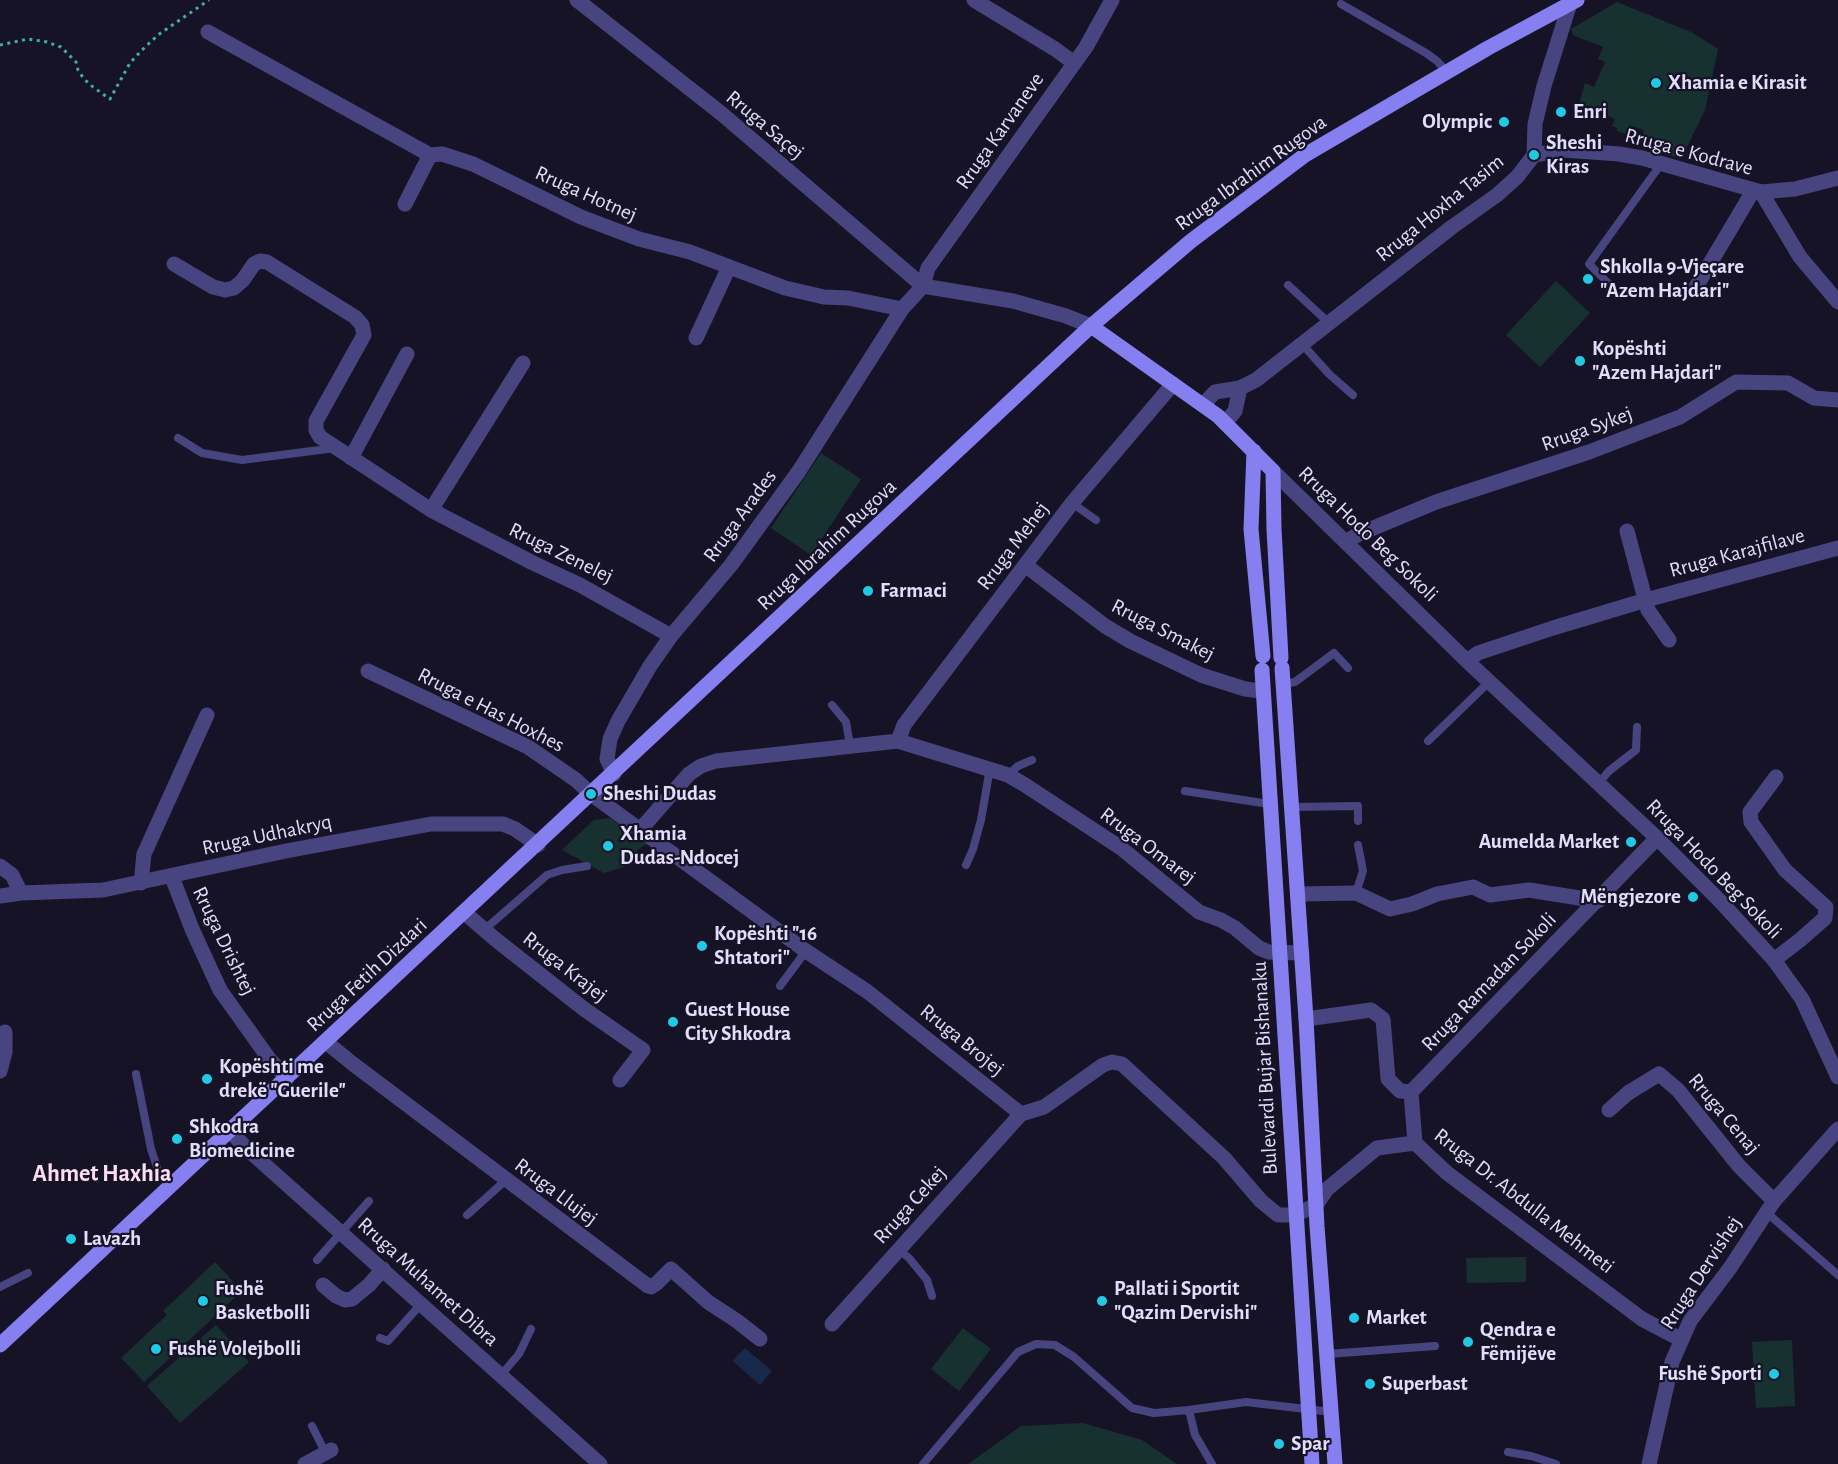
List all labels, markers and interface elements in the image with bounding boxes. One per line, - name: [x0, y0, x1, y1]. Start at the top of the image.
- street label: Rruga Karvaneve: [951, 68, 1049, 194]
- place label: Xhamia e Kirasit: [1668, 70, 1807, 96]
- marker: Xhamia e Kirasit: [1649, 76, 1663, 90]
- street label: Rruga Saçej: [721, 85, 809, 165]
- place label: Enri: [1573, 99, 1607, 125]
- marker: Enri: [1554, 105, 1568, 119]
- place label: Olympic: [1422, 109, 1492, 135]
- street label: Rruga Ibrahim Rugova: [1170, 110, 1332, 236]
- marker: Olympic: [1497, 115, 1511, 129]
- street label: Rruga e Kodrave: [1622, 123, 1756, 181]
- place label: Sheshi Kiras: [1546, 130, 1602, 180]
- marker: Sheshi Kiras: [1527, 148, 1541, 162]
- street label: Rruga Hoxha Tasim: [1371, 149, 1509, 267]
- street label: Rruga Hotnej: [531, 160, 641, 228]
- place label: Shkolla 9-Vjeçare "Azem Hajdari": [1600, 254, 1744, 304]
- marker: Shkolla 9-Vjeçare "Azem Hajdari": [1581, 272, 1595, 286]
- place label: Kopështi "Azem Hajdari": [1592, 336, 1721, 386]
- marker: Kopështi "Azem Hajdari": [1573, 354, 1587, 368]
- street label: Rruga Sykej: [1538, 401, 1636, 457]
- street label: Rruga Hodo Beg Sokoli: [1293, 461, 1443, 607]
- street label: Rruga Arades: [698, 465, 782, 567]
- street label: Rruga Ibrahim Rugova: [752, 474, 902, 616]
- street label: Rruga Mehej: [972, 497, 1054, 595]
- street label: Rruga Zenelej: [505, 517, 617, 589]
- street label: Rruga Karajfilave: [1667, 523, 1807, 583]
- place label: Farmaci: [880, 578, 947, 604]
- marker: Farmaci: [861, 584, 875, 598]
- street label: Rruga Smakej: [1107, 593, 1219, 667]
- street label: Rruga e Has Hoxhes: [413, 662, 569, 758]
- place label: Sheshi Dudas: [603, 781, 716, 807]
- marker: Sheshi Dudas: [584, 787, 598, 801]
- street label: Rruga Hodo Beg Sokoli: [1641, 794, 1787, 944]
- street label: Rruga Omarej: [1095, 802, 1201, 890]
- street label: Rruga Udhakryq: [200, 809, 334, 861]
- place label: Xhamia Dudas-Ndocej: [620, 821, 739, 871]
- place label: Aumelda Market: [1479, 829, 1619, 855]
- marker: Aumelda Market: [1624, 835, 1638, 849]
- marker: Xhamia Dudas-Ndocej: [601, 839, 615, 853]
- street label: Rruga Drishtej: [187, 883, 261, 999]
- place label: Mëngjezore: [1580, 884, 1681, 910]
- marker: Mëngjezore: [1686, 890, 1700, 904]
- street label: Rruga Ramadan Sokoli: [1416, 907, 1562, 1057]
- street label: Rruga Fetih Dizdari: [302, 913, 432, 1037]
- place label: Kopështi "16 Shtatori": [714, 921, 817, 971]
- street label: Rruga Krajej: [518, 926, 612, 1008]
- marker: Kopështi "16 Shtatori": [695, 939, 709, 953]
- street label: Bulevardi Bujar Bishanaku: [1247, 961, 1283, 1175]
- place label: Guest House City Shkodra: [685, 997, 791, 1047]
- street label: Rruga Brojej: [915, 998, 1009, 1082]
- marker: Guest House City Shkodra: [666, 1015, 680, 1029]
- place label: Kopështi me drekë "Guerile": [219, 1054, 346, 1104]
- street label: Rruga Cenaj: [1683, 1068, 1765, 1160]
- marker: Kopështi me drekë "Guerile": [200, 1072, 214, 1086]
- place label: Shkodra Biomedicine: [189, 1114, 295, 1164]
- street label: Rruga Dr. Abdulla Mehmeti: [1429, 1123, 1619, 1279]
- marker: Shkodra Biomedicine: [170, 1132, 184, 1146]
- street label: Rruga Llujej: [510, 1153, 602, 1231]
- district label: Ahmet Haxhia: [32, 1160, 172, 1188]
- street label: Rruga Cekej: [868, 1161, 952, 1249]
- street label: Rruga Muhamet Dibra: [352, 1212, 504, 1352]
- street label: Rruga Dervishej: [1655, 1212, 1747, 1334]
- place label: Lavazh: [83, 1226, 141, 1252]
- marker: Lavazh: [64, 1232, 78, 1246]
- place label: Fushë Basketbolli: [215, 1276, 310, 1326]
- place label: Pallati i Sportit "Qazim Dervishi": [1114, 1276, 1257, 1326]
- marker: Fushë Basketbolli: [196, 1294, 210, 1308]
- marker: Pallati i Sportit "Qazim Dervishi": [1095, 1294, 1109, 1308]
- place label: Market: [1366, 1305, 1427, 1331]
- marker: Market: [1347, 1311, 1361, 1325]
- place label: Qendra e Fëmijëve: [1480, 1317, 1556, 1367]
- marker: Qendra e Fëmijëve: [1461, 1335, 1475, 1349]
- place label: Fushë Volejbolli: [168, 1336, 301, 1362]
- marker: Fushë Volejbolli: [149, 1342, 163, 1356]
- place label: Fushë Sporti: [1658, 1361, 1762, 1387]
- marker: Fushë Sporti: [1767, 1367, 1781, 1381]
- place label: Superbast: [1382, 1371, 1468, 1397]
- marker: Superbast: [1363, 1377, 1377, 1391]
- place label: Spar: [1291, 1431, 1330, 1457]
- marker: Spar: [1272, 1437, 1286, 1451]

